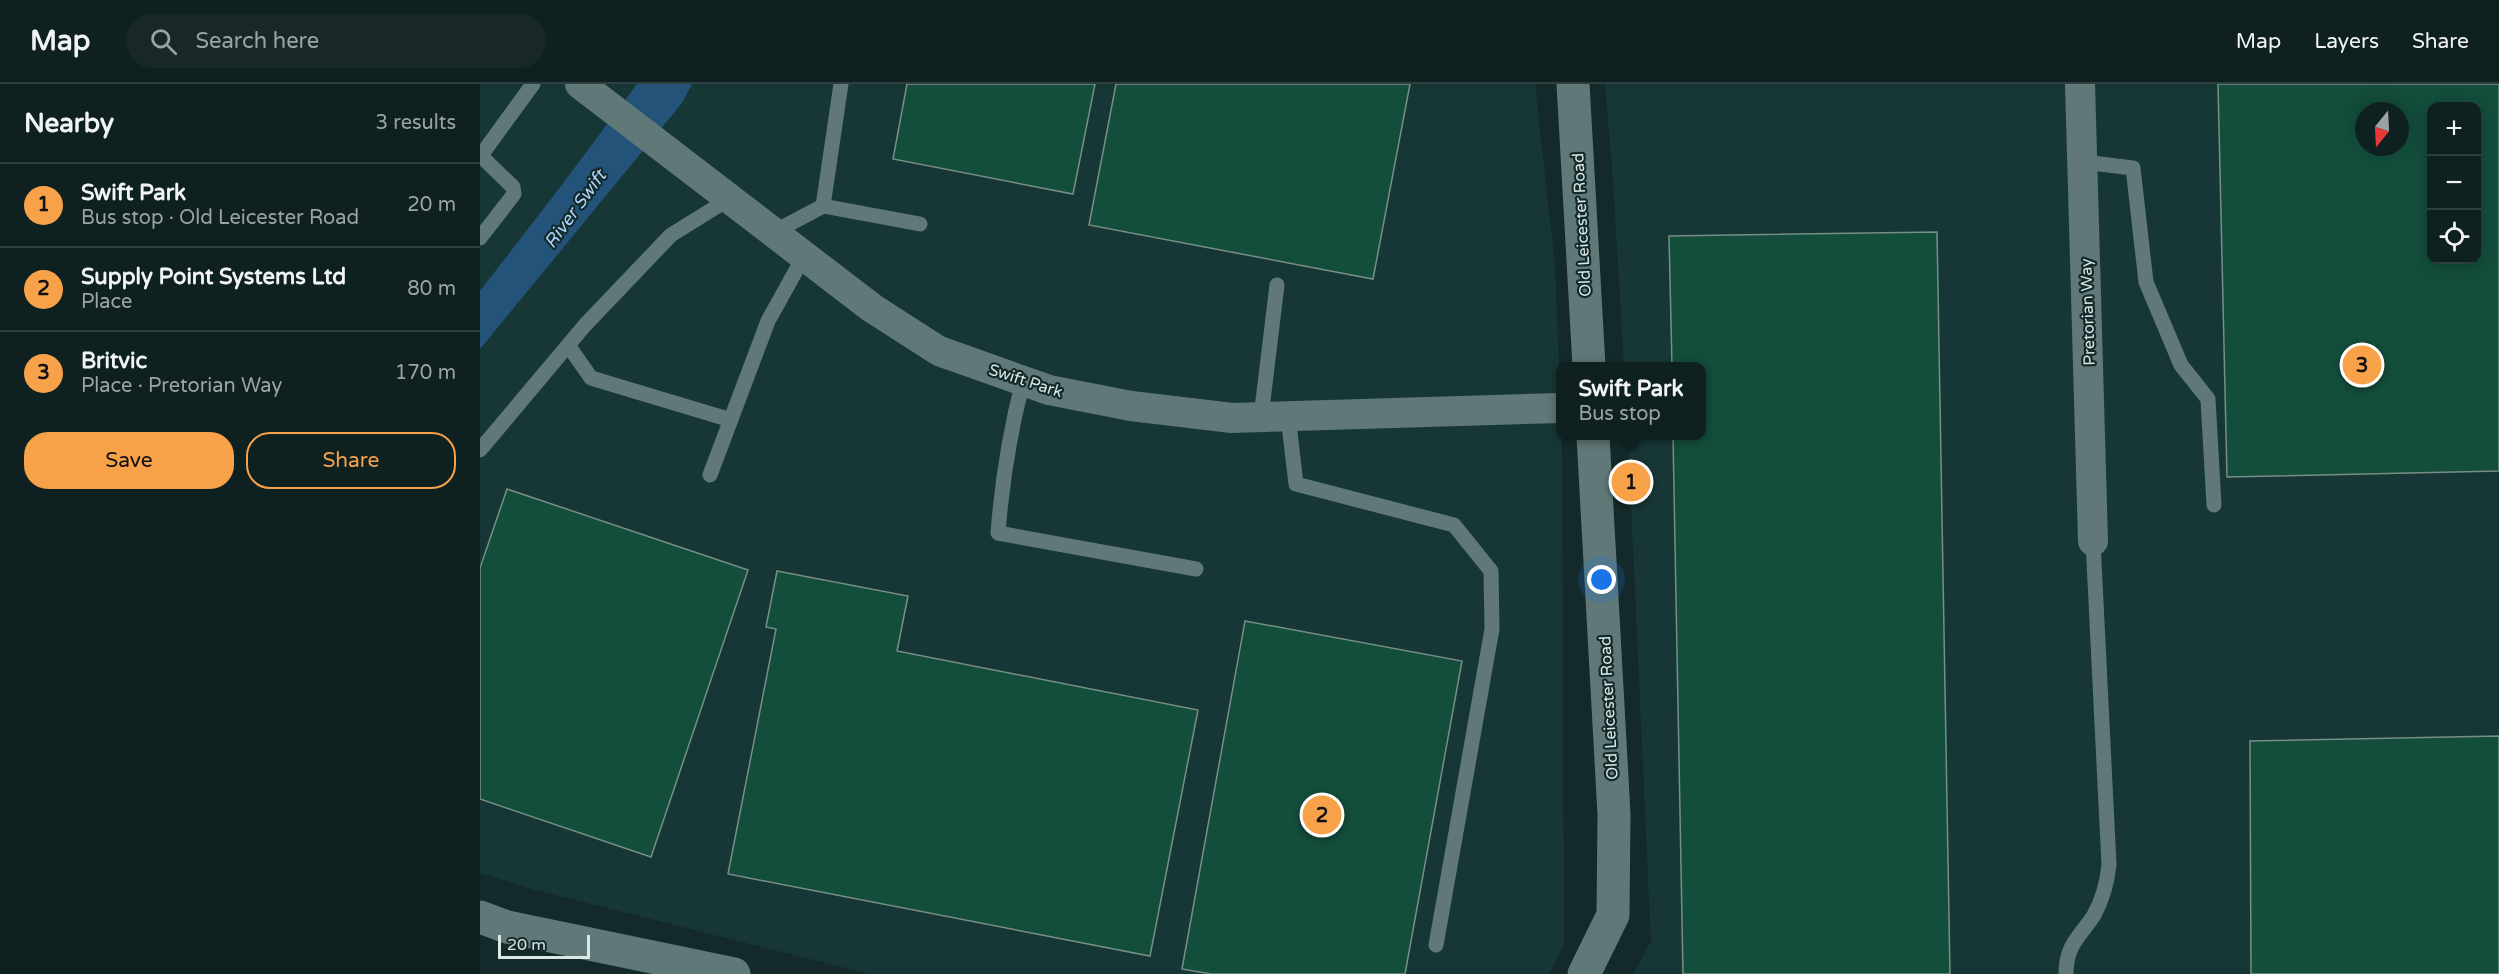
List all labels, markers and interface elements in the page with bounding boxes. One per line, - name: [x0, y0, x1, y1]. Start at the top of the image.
- search box: [126, 14, 546, 68]
- text: Map: [30, 24, 90, 58]
- icon: search: [147, 25, 180, 58]
- text: Search here: [195, 28, 319, 54]
- text: Map: [2236, 29, 2281, 54]
- text: Layers: [2314, 29, 2379, 54]
- text: Share: [2412, 29, 2469, 54]
- north arrow: [2355, 102, 2409, 156]
- map controls: [2427, 102, 2481, 264]
- button: +: [2427, 102, 2481, 156]
- text: Nearby: [24, 108, 114, 139]
- text: 3 results: [376, 111, 456, 135]
- street label: Old Leicester Road: [1568, 152, 1596, 297]
- button: −: [2427, 156, 2481, 210]
- water label: River Swift: [539, 164, 612, 252]
- text: Swift Park: [81, 180, 186, 206]
- text: 1: [37, 193, 50, 217]
- text: 20 m: [407, 193, 456, 217]
- text: Bus stop · Old Leicester Road: [81, 206, 359, 230]
- button: locate: [2427, 210, 2481, 264]
- street label: Pretorian Way: [2076, 258, 2100, 366]
- text: Supply Point Systems Ltd: [81, 264, 346, 290]
- text: 2: [37, 277, 50, 301]
- text: 80 m: [407, 277, 456, 301]
- text: Place: [81, 290, 132, 314]
- pin: 3: [2342, 342, 2382, 388]
- text: Britvic: [81, 348, 147, 374]
- street label: Swift Park: [986, 360, 1065, 402]
- text: 3: [37, 361, 50, 385]
- text: 170 m: [395, 361, 456, 385]
- popup: [1556, 362, 1706, 440]
- text: Place · Pretorian Way: [81, 374, 282, 398]
- text: Swift Park: [1578, 376, 1684, 402]
- text: Bus stop: [1578, 402, 1661, 426]
- button: Save: [24, 432, 234, 489]
- button: Share: [246, 432, 456, 489]
- pin: 1: [1612, 460, 1650, 504]
- your location: [1587, 565, 1616, 594]
- street label: Old Leicester Road: [1595, 635, 1623, 780]
- pin: 2: [1302, 792, 1342, 838]
- scale bar: [498, 932, 590, 960]
- text: 20 m: [507, 935, 546, 955]

